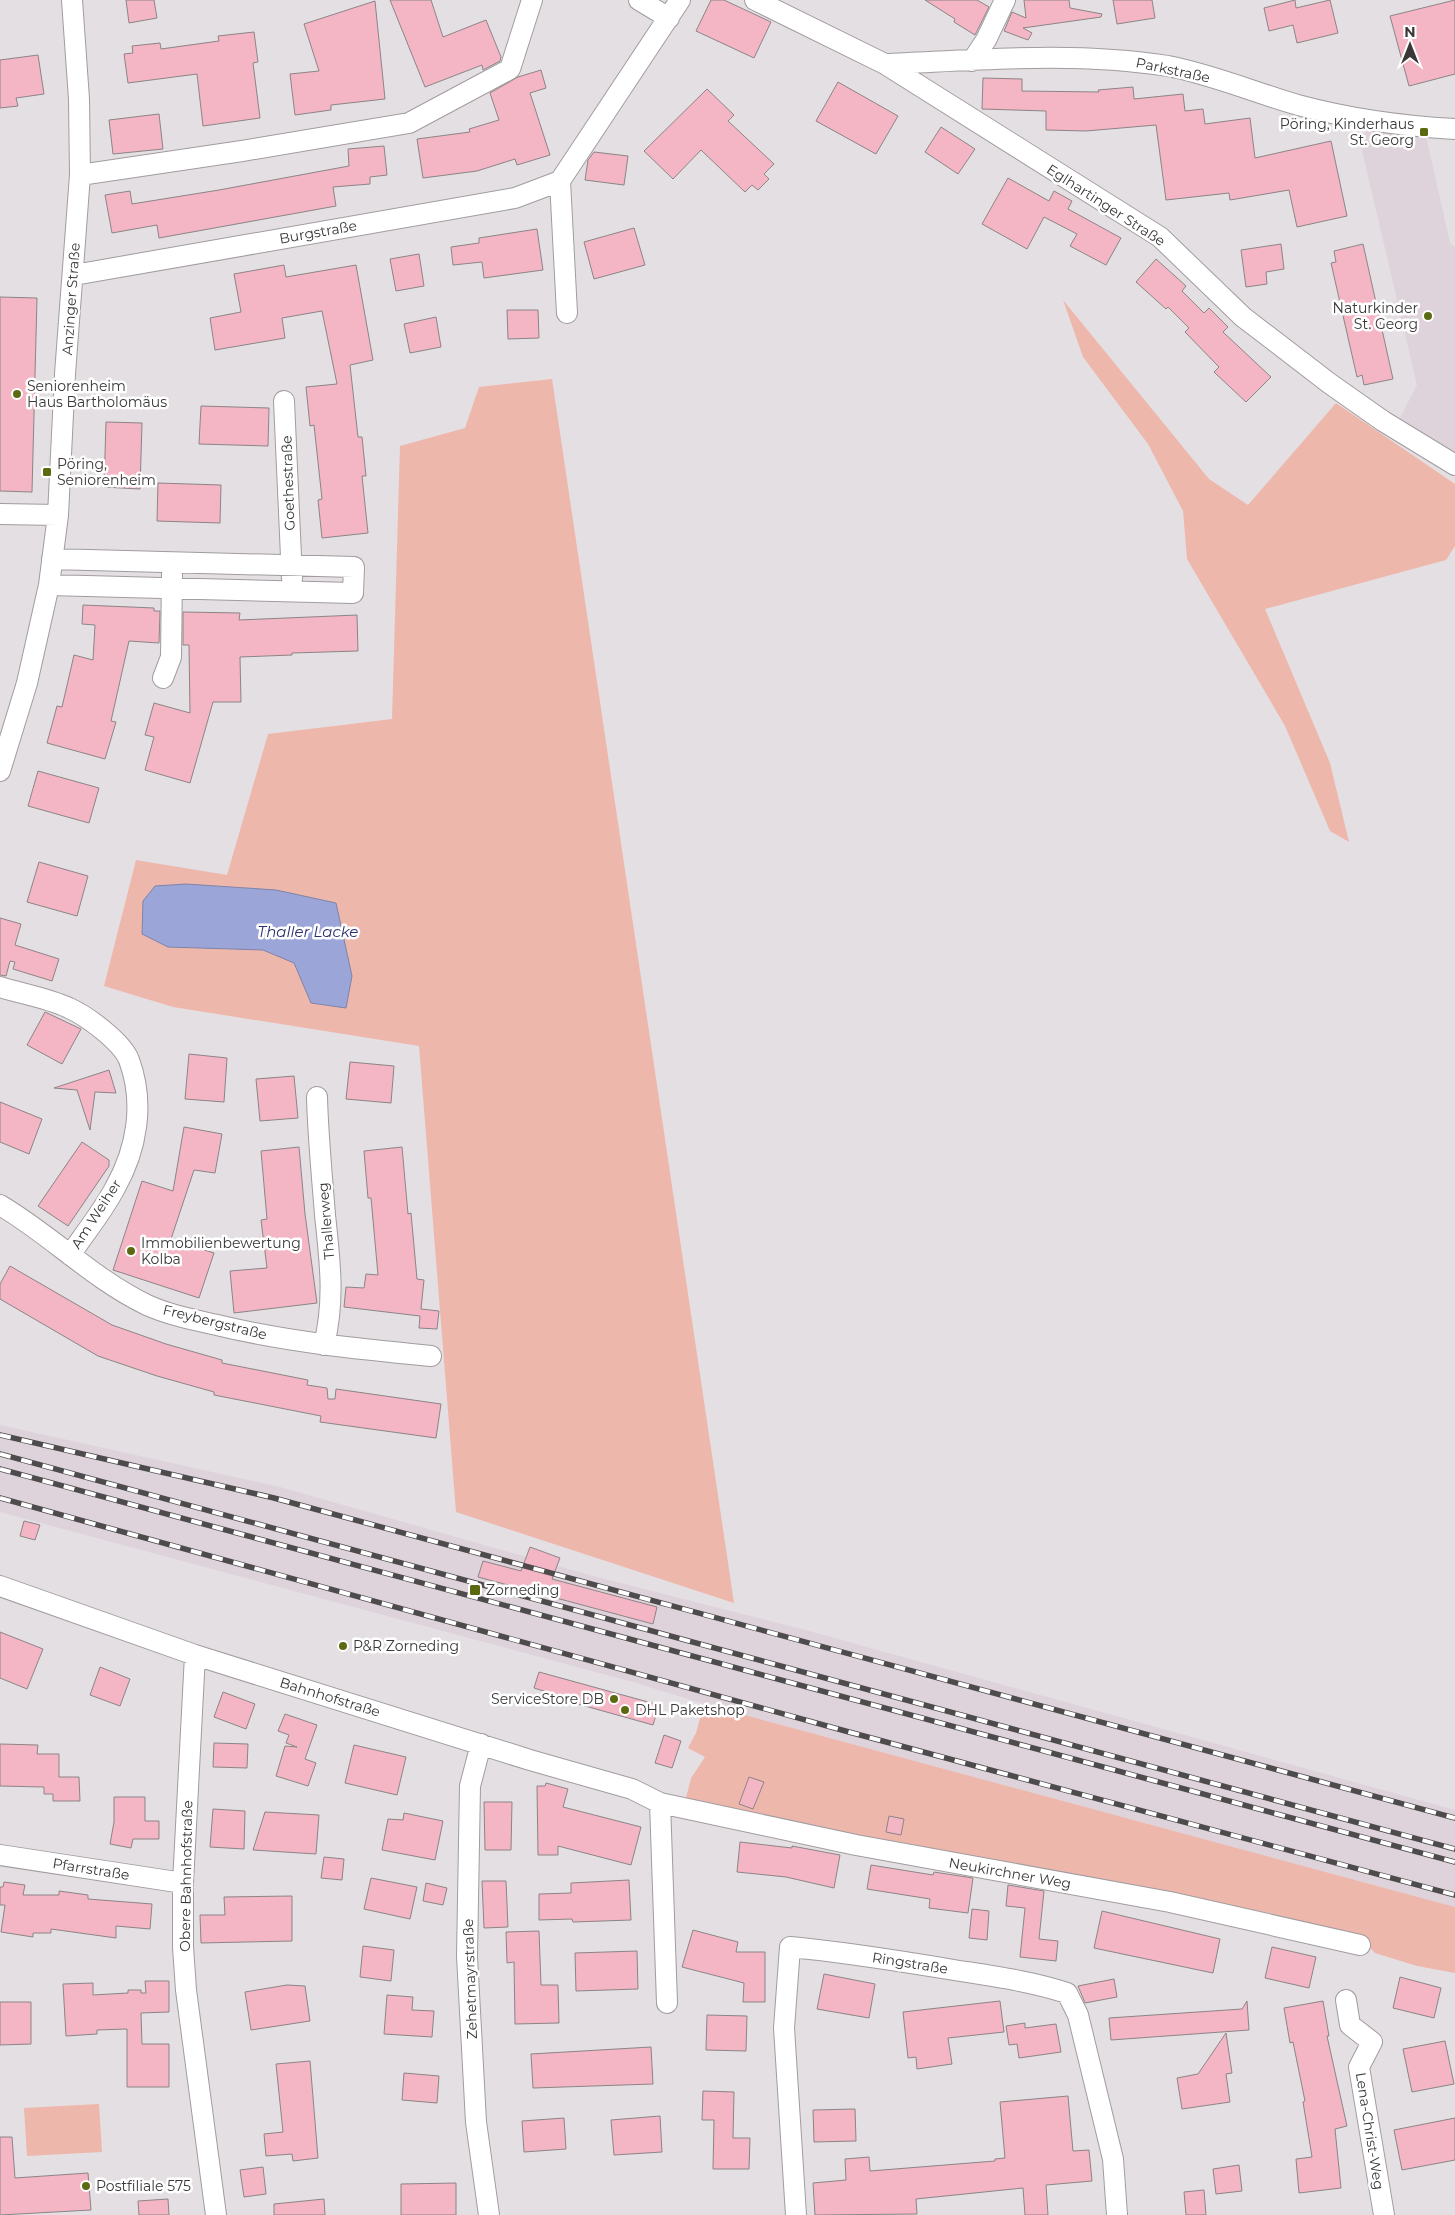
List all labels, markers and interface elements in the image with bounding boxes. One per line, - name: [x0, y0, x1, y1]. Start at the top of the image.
- north arrow: [1385, 20, 1435, 70]
- text: N: [1404, 23, 1416, 41]
- street label: Parkstraße: [1134, 53, 1212, 87]
- place label: Pöring, Kinderhaus St. Georg: [1280, 115, 1414, 149]
- marker: Pöring, Kinderhaus St. Georg: [1418, 126, 1430, 138]
- street label: Eglhartinger Straße: [1043, 160, 1169, 250]
- street label: Burgstraße: [278, 216, 358, 248]
- street label: Anzinger Straße: [58, 242, 84, 356]
- place label: Naturkinder St. Georg: [1333, 299, 1418, 333]
- marker: Naturkinder St. Georg: [1422, 310, 1434, 322]
- place label: Seniorenheim Haus Bartholomäus: [27, 377, 167, 411]
- marker: Seniorenheim Haus Bartholomäus: [11, 388, 23, 400]
- street label: Goethestraße: [277, 435, 299, 531]
- place label: Pöring, Seniorenheim: [57, 455, 156, 489]
- marker: Pöring, Seniorenheim: [41, 466, 53, 478]
- water label: Thaller Lacke: [258, 922, 358, 941]
- street label: Am Weiher: [67, 1176, 125, 1252]
- street label: Thallerweg: [314, 1182, 338, 1260]
- place label: Immobilienbewertung Kolba: [141, 1234, 301, 1268]
- marker: Immobilienbewertung Kolba: [125, 1245, 137, 1257]
- street label: Freybergstraße: [161, 1300, 269, 1344]
- place label: Zorneding: [486, 1581, 559, 1599]
- marker: Zorneding: [468, 1583, 482, 1597]
- place label: P&R Zorneding: [353, 1637, 459, 1655]
- marker: P&R Zorneding: [337, 1640, 349, 1652]
- street label: Bahnhofstraße: [277, 1673, 383, 1721]
- place label: ServiceStore DB: [491, 1690, 604, 1708]
- marker: ServiceStore DB: [608, 1693, 620, 1705]
- place label: DHL Paketshop: [635, 1701, 745, 1719]
- marker: DHL Paketshop: [619, 1704, 631, 1716]
- street label: Obere Bahnhofstraße: [176, 1800, 196, 1952]
- street label: Neukirchner Weg: [947, 1853, 1073, 1893]
- street label: Pfarrstraße: [51, 1854, 131, 1884]
- street label: Zehetmayrstraße: [459, 1918, 481, 2040]
- street label: Ringstraße: [871, 1948, 949, 1978]
- street label: Lena-Christ-Weg: [1352, 2071, 1388, 2191]
- place label: Postfiliale 575: [96, 2177, 191, 2195]
- marker: Postfiliale 575: [80, 2180, 92, 2192]

